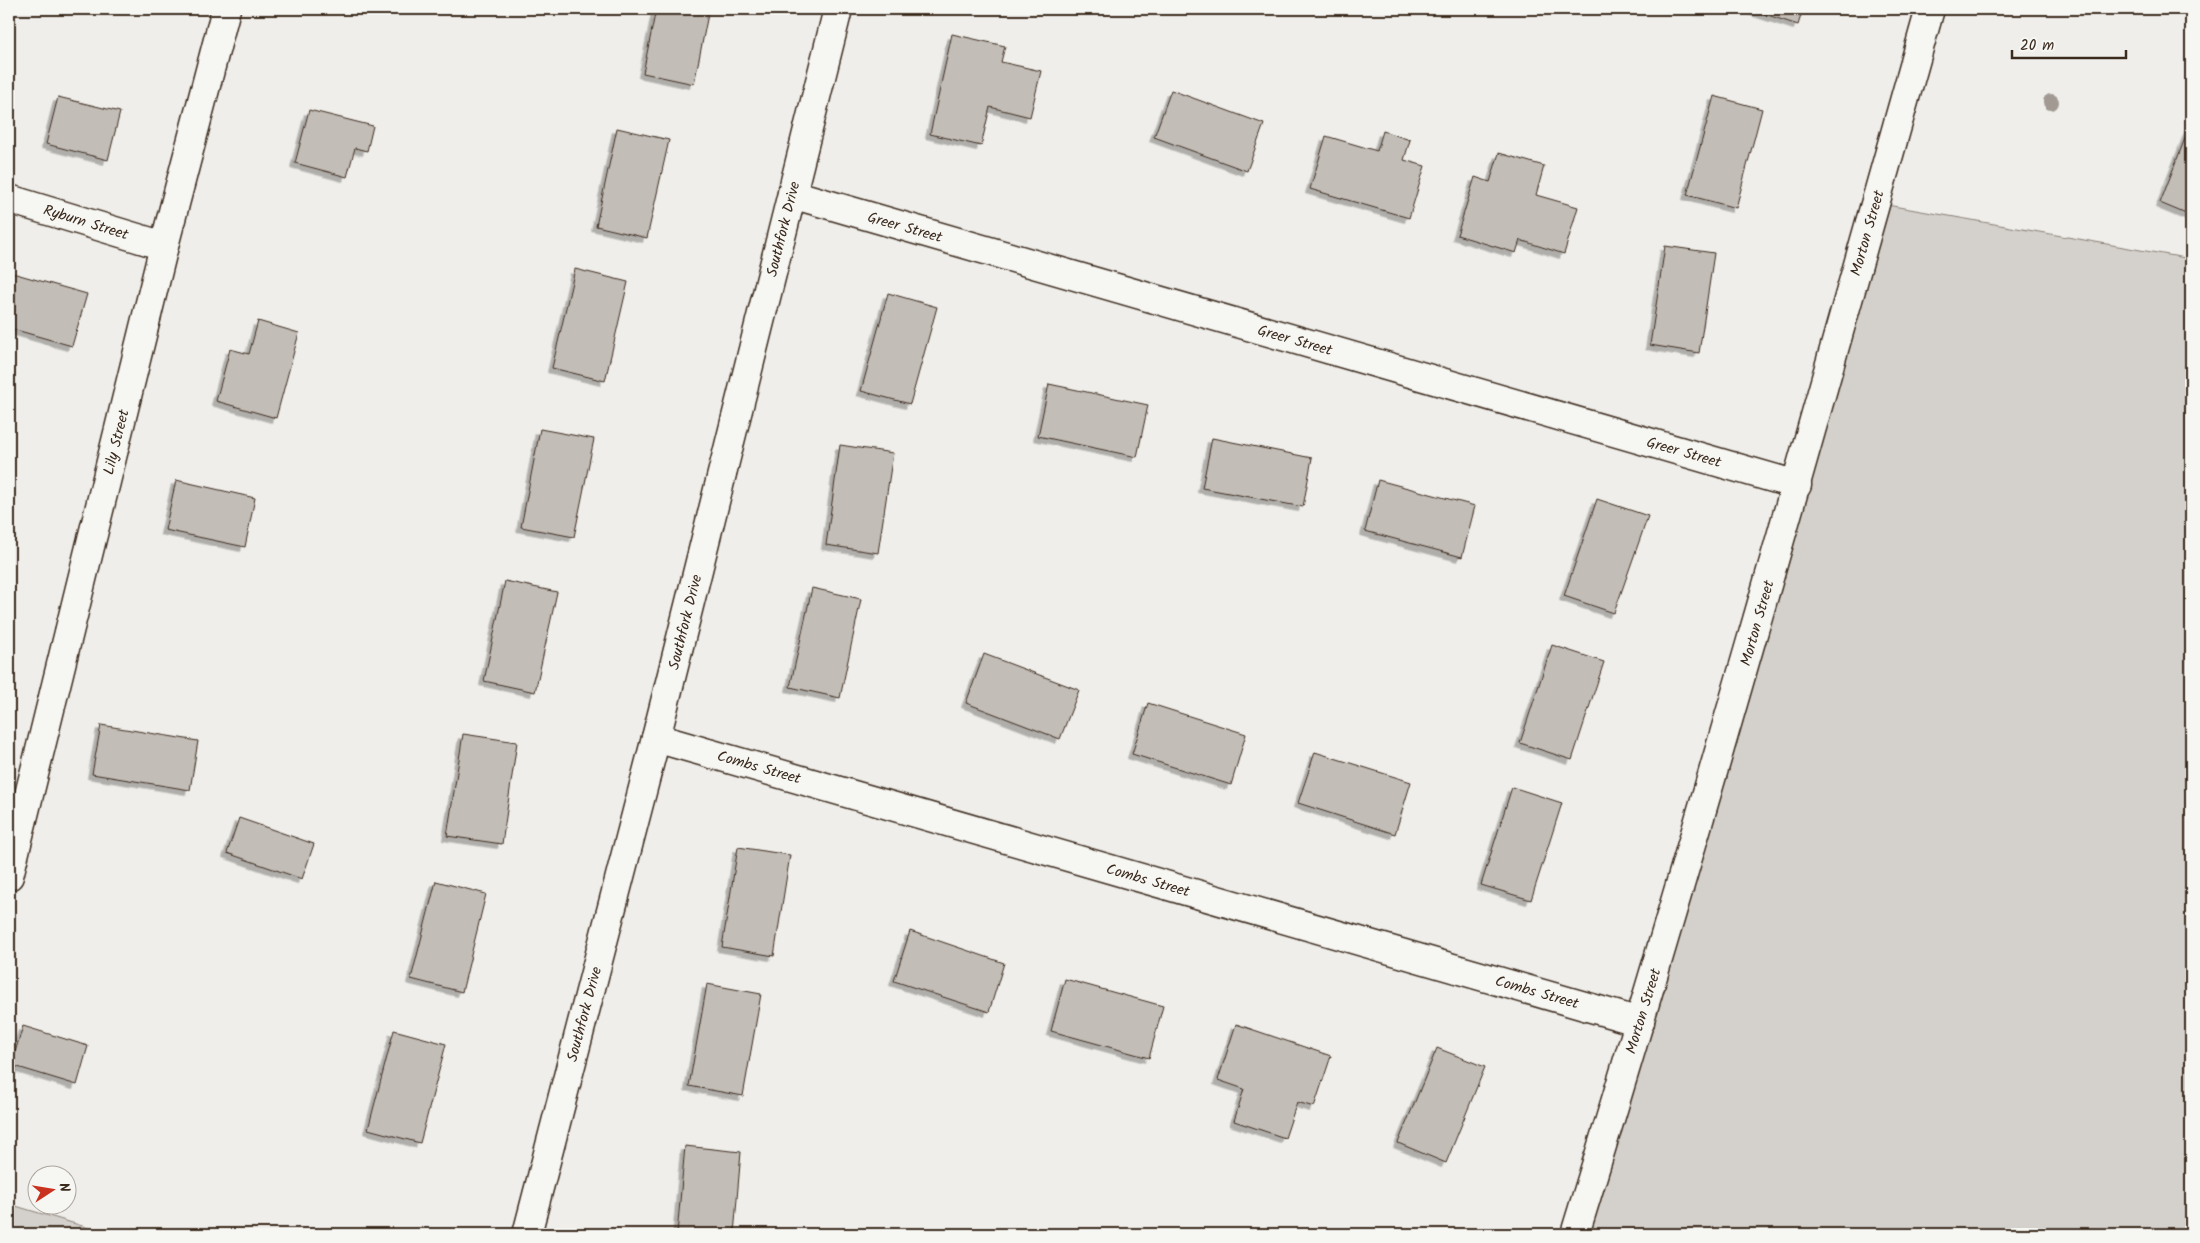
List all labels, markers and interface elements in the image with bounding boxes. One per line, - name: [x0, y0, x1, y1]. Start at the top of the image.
- scale bar: [2012, 28, 2126, 60]
- text: 20 m: [2020, 34, 2054, 58]
- street label: Southfork Drive: [761, 179, 807, 279]
- street label: Morton Street: [1844, 187, 1892, 279]
- street label: Ryburn Street: [40, 199, 131, 247]
- street label: Greer Street: [865, 206, 945, 250]
- street label: Greer Street: [1255, 319, 1335, 363]
- street label: Lily Street: [97, 407, 137, 477]
- street label: Greer Street: [1644, 431, 1724, 475]
- street label: Southfork Drive: [663, 572, 709, 672]
- street label: Morton Street: [1734, 577, 1782, 669]
- street label: Combs Street: [714, 745, 804, 791]
- street label: Combs Street: [1103, 858, 1193, 904]
- street label: Southfork Drive: [561, 964, 609, 1064]
- street label: Morton Street: [1620, 965, 1668, 1057]
- street label: Combs Street: [1492, 970, 1582, 1016]
- north arrow: [28, 1166, 78, 1216]
- text: N: [52, 1181, 75, 1194]

